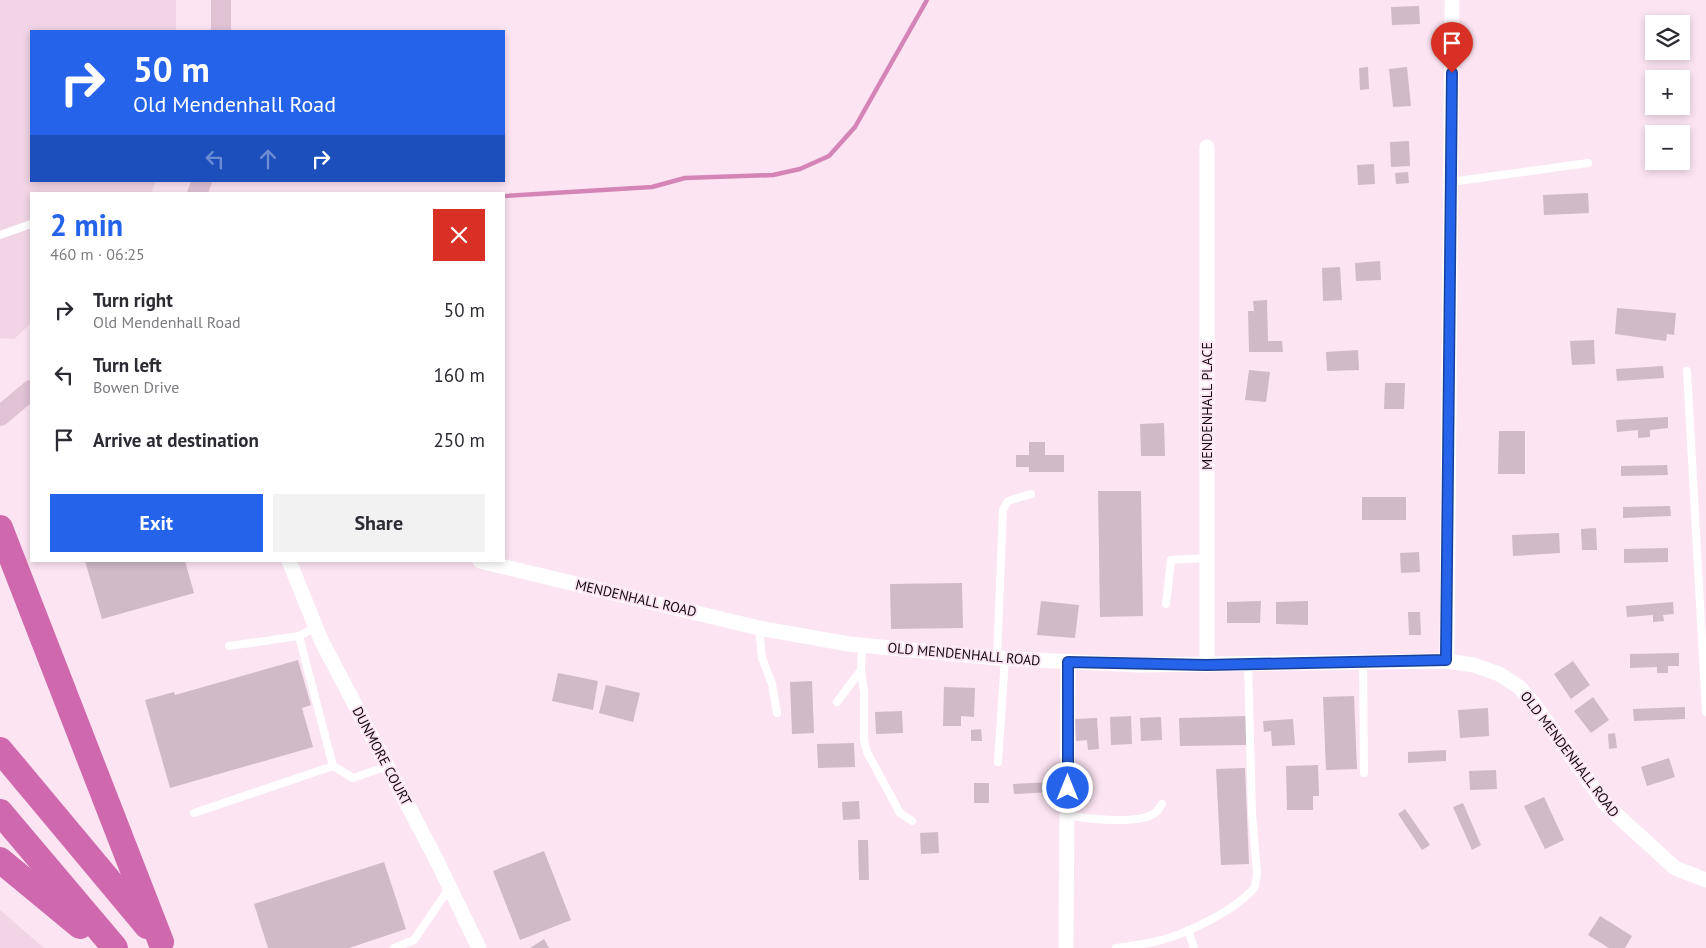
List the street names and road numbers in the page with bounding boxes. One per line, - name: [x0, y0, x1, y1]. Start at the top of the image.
- street label: MENDENHALL PLACE: [1198, 342, 1216, 470]
- street label: MENDENHALL ROAD: [574, 575, 698, 621]
- street label: OLD MENDENHALL ROAD: [887, 638, 1041, 670]
- street label: OLD MENDENHALL ROAD: [1517, 687, 1623, 821]
- street label: DUNMORE COURT: [348, 703, 416, 809]

